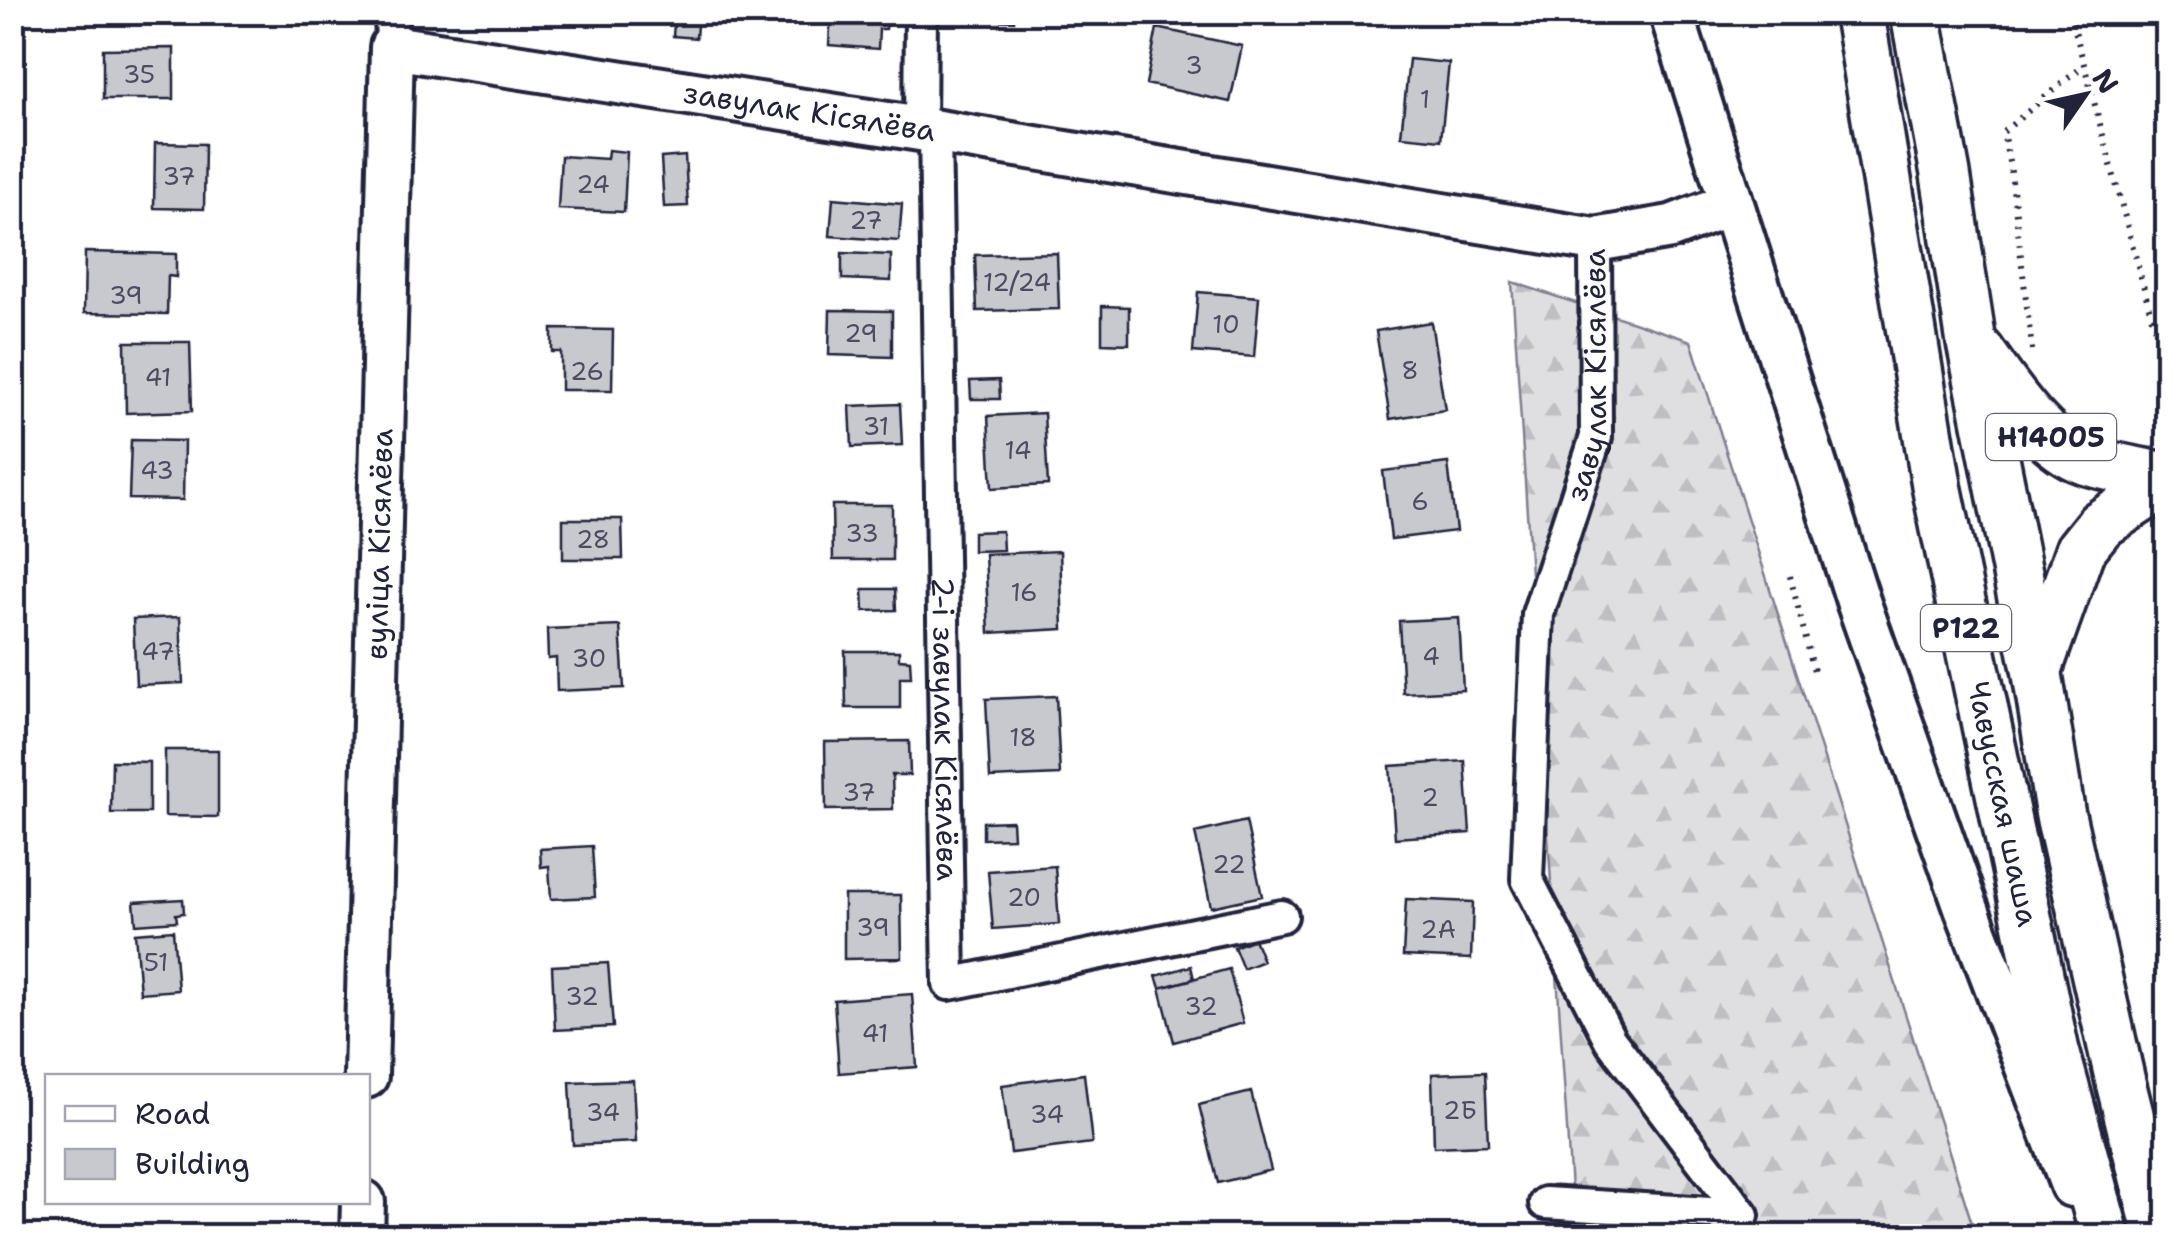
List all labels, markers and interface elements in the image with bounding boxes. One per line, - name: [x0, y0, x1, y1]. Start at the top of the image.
- north arrow: [2035, 45, 2135, 145]
- house number: 3: [1185, 48, 1203, 82]
- house number: 35: [123, 57, 155, 91]
- text: N: [2084, 61, 2128, 101]
- street label: завулак Кісялёва: [681, 72, 939, 151]
- house number: 1: [1420, 82, 1430, 116]
- house number: 37: [163, 159, 195, 193]
- house number: 24: [576, 167, 610, 201]
- house number: 27: [849, 203, 883, 237]
- street label: завулак Кісялёва: [1555, 248, 1616, 506]
- house number: 12/24: [983, 265, 1051, 299]
- house number: 39: [109, 278, 143, 312]
- house number: 10: [1212, 307, 1240, 341]
- house number: 29: [844, 316, 878, 350]
- house number: 8: [1401, 353, 1419, 387]
- house number: 26: [570, 354, 604, 388]
- house number: 41: [145, 360, 171, 394]
- house number: 31: [863, 409, 889, 443]
- road number: Н14005: [1986, 414, 2116, 460]
- street label: вуліца Кісялёва: [356, 428, 402, 660]
- house number: 14: [1005, 433, 1031, 467]
- house number: 43: [140, 453, 174, 487]
- house number: 6: [1411, 484, 1429, 518]
- house number: 33: [845, 516, 879, 550]
- house number: 28: [576, 522, 610, 556]
- house number: 16: [1010, 575, 1038, 609]
- street label: 2-і завулак Кісялёва: [922, 576, 968, 882]
- road number: Р122: [1921, 605, 2011, 651]
- house number: 47: [141, 634, 175, 668]
- house number: 4: [1422, 639, 1440, 673]
- house number: 30: [572, 641, 606, 675]
- street label: Чавусская шаша: [1958, 677, 2049, 930]
- house number: 18: [1009, 720, 1037, 754]
- house number: 37: [843, 775, 875, 809]
- house number: 2: [1421, 780, 1439, 814]
- house number: 22: [1212, 847, 1246, 881]
- house number: 20: [1007, 880, 1041, 914]
- house number: 39: [856, 910, 890, 944]
- house number: 2А: [1420, 912, 1456, 946]
- house number: 51: [144, 945, 168, 979]
- house number: 32: [565, 979, 599, 1013]
- house number: 32: [1184, 989, 1218, 1023]
- house number: 41: [862, 1016, 888, 1050]
- legend: [45, 1074, 370, 1204]
- text: Road: [135, 1093, 210, 1134]
- house number: 2Б: [1443, 1093, 1477, 1127]
- house number: 34: [586, 1095, 620, 1129]
- house number: 34: [1030, 1097, 1064, 1131]
- text: Building: [135, 1143, 250, 1184]

